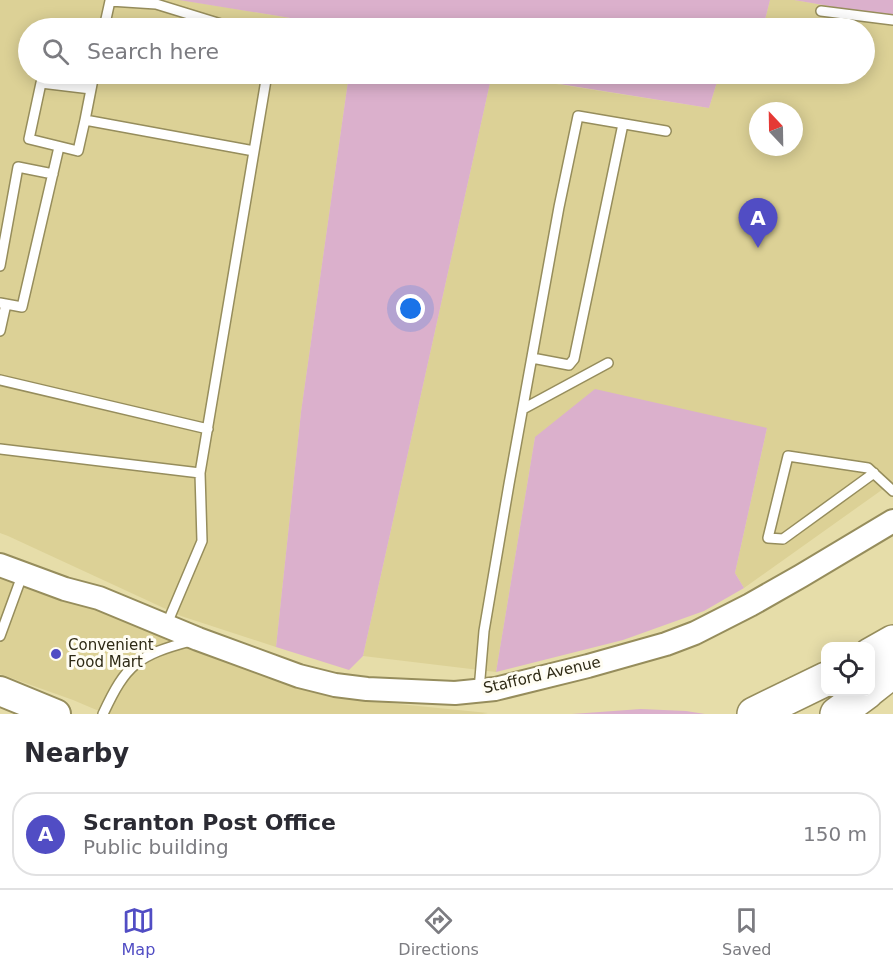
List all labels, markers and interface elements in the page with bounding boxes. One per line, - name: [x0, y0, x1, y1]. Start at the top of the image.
- search box: [18, 18, 875, 84]
- icon: search: [39, 35, 72, 68]
- text: Search here: [87, 39, 219, 64]
- north arrow: [749, 102, 803, 156]
- pin: A: [738, 198, 777, 248]
- your location: [396, 294, 425, 323]
- place label: Convenient Food Mart: [68, 636, 154, 671]
- map controls: [821, 642, 875, 696]
- button: locate: [821, 642, 875, 696]
- marker: Convenient Food Mart: [49, 647, 63, 661]
- street label: Stafford Avenue: [481, 653, 603, 697]
- text: Nearby: [24, 738, 129, 768]
- text: Scranton Post Office: [83, 810, 336, 835]
- text: A: [38, 822, 53, 846]
- text: 150 m: [803, 822, 867, 846]
- text: Public building: [83, 835, 229, 859]
- tab: Map: [122, 904, 155, 959]
- tab: Directions: [398, 904, 479, 959]
- tab: Saved: [722, 904, 771, 959]

